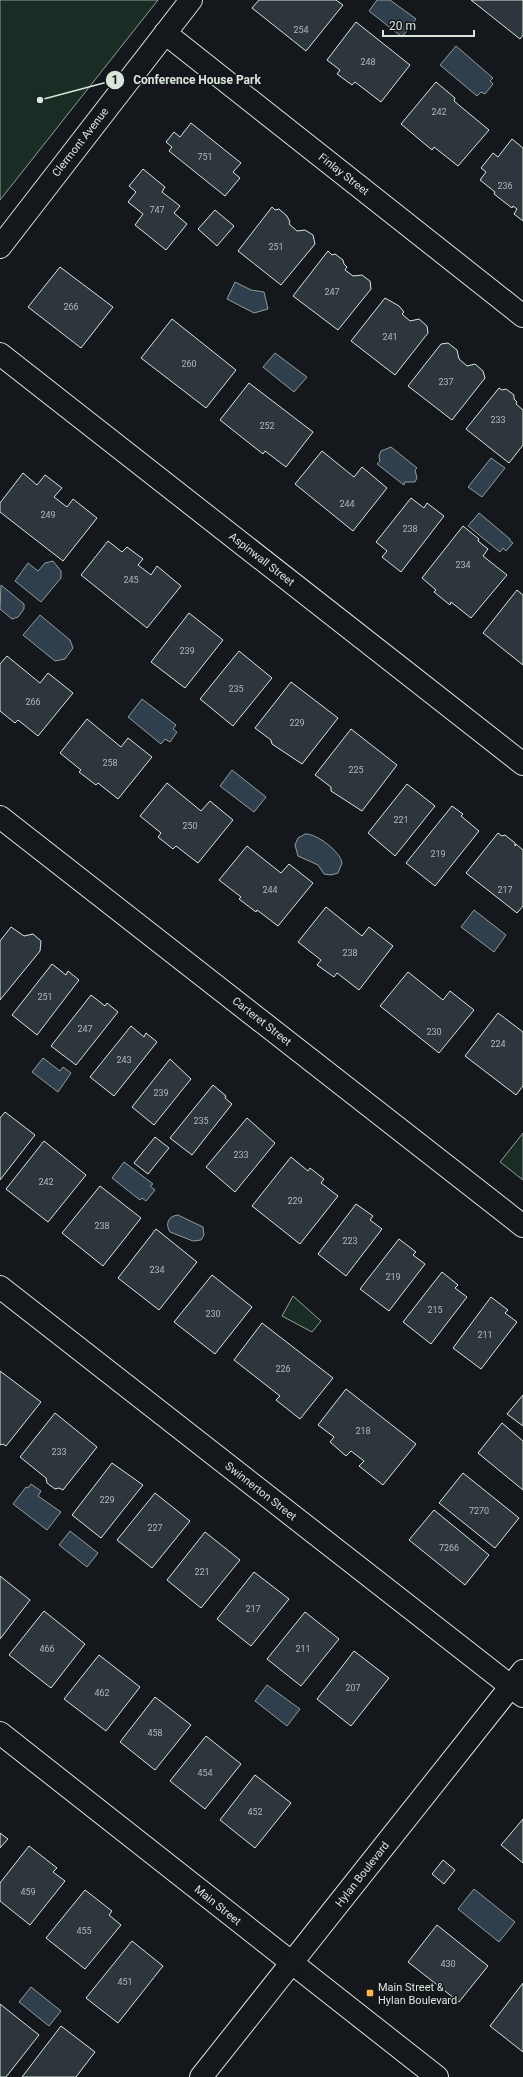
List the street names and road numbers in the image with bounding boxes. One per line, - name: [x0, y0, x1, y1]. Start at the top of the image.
- street label: Clermont Avenue: [50, 105, 111, 179]
- street label: Finlay Street: [316, 151, 372, 198]
- street label: Aspinwall Street: [227, 530, 297, 589]
- street label: Carteret Street: [230, 994, 294, 1049]
- street label: Swinnerton Street: [222, 1459, 299, 1524]
- street label: Hylan Boulevard: [333, 1839, 392, 1910]
- street label: Main Street: [192, 1883, 244, 1928]

